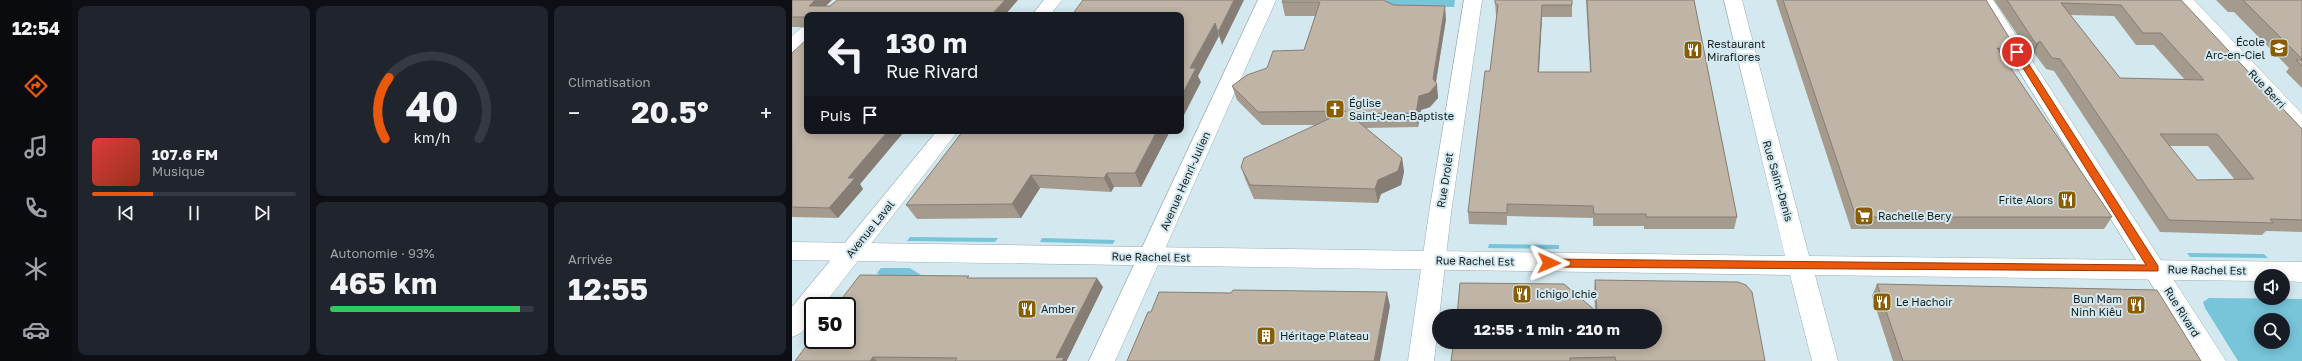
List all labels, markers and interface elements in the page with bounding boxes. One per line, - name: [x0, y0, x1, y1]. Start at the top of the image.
- text: 12:54: [12, 17, 60, 39]
- text: 130 m: [886, 26, 967, 59]
- icon: left: [820, 28, 872, 80]
- pin: [2000, 35, 2034, 69]
- place label: École Arc-en-Ciel: [2206, 35, 2265, 61]
- place label: Restaurant Miraflores: [1707, 37, 1765, 63]
- school or university icon: École Arc-en-Ciel: [2268, 37, 2290, 59]
- restaurant icon: Restaurant Miraflores: [1682, 39, 1704, 61]
- icon: arrive: [2006, 41, 2028, 63]
- text: Rue Rivard: [886, 60, 978, 82]
- street label: Rue Berri: [2246, 67, 2289, 111]
- icon: directions: [22, 72, 50, 100]
- text: Climatisation: [568, 74, 650, 90]
- text: 40: [405, 81, 459, 131]
- text: 20.5°: [631, 94, 709, 130]
- place label: Église Saint-Jean-Baptiste: [1349, 96, 1454, 122]
- church icon: Église Saint-Jean-Baptiste: [1324, 98, 1346, 120]
- text: −: [568, 99, 580, 126]
- text: +: [760, 99, 772, 126]
- icon: arrive: [859, 104, 881, 126]
- text: Puis: [820, 106, 851, 124]
- text: km/h: [414, 129, 450, 146]
- street label: Avenue Henri-Julien: [1157, 129, 1212, 232]
- icon: music: [22, 133, 50, 161]
- street label: Rue Saint-Denis: [1761, 139, 1796, 223]
- text: 107.6 FM: [152, 145, 218, 163]
- street label: Rue Drolet: [1434, 151, 1455, 208]
- text: Musique: [152, 163, 205, 179]
- restaurant icon: Frite Alors: [2056, 189, 2078, 211]
- place label: Frite Alors: [1998, 193, 2053, 206]
- icon: phone: [22, 194, 50, 222]
- street label: Avenue Laval: [843, 197, 897, 260]
- icon: previous: [115, 202, 137, 224]
- icon: pause: [183, 202, 205, 224]
- icon: next: [251, 202, 273, 224]
- supermarket icon: Rachelle Bery: [1853, 205, 1875, 227]
- place label: Rachelle Bery: [1878, 209, 1951, 222]
- position arrow: [1528, 242, 1570, 284]
- text: Autonomie · 93%: [330, 245, 434, 261]
- street label: Rue Rachel Est: [1111, 249, 1191, 264]
- text: Arrivée: [568, 251, 612, 267]
- street label: Rue Rachel Est: [1435, 253, 1515, 268]
- icon: climate: [22, 255, 50, 283]
- street label: Rue Rachel Est: [2167, 262, 2247, 277]
- text: 465 km: [330, 265, 437, 301]
- map controls: [2254, 269, 2290, 349]
- button: sound: [2254, 269, 2290, 305]
- text: 12:55: [568, 271, 648, 307]
- restaurant icon: Ichigo Ichie: [1511, 283, 1533, 305]
- street label: Rue Rivard: [2162, 284, 2203, 339]
- place label: Ichigo Ichie: [1536, 287, 1597, 300]
- restaurant icon: Le Hachoir: [1871, 291, 1893, 313]
- place label: Bun Mam Ninh Kiêu: [2071, 292, 2122, 318]
- restaurant icon: Bun Mam Ninh Kiêu: [2125, 294, 2147, 316]
- place label: Le Hachoir: [1896, 295, 1953, 308]
- speed limit sign: 50: [804, 297, 856, 349]
- restaurant icon: Amber: [1016, 298, 1038, 320]
- place label: Amber: [1041, 302, 1076, 315]
- button: search: [2254, 313, 2290, 349]
- icon: car: [22, 316, 50, 344]
- text: 12:55 · 1 min · 210 m: [1474, 320, 1620, 338]
- building icon: Héritage Plateau: [1255, 325, 1277, 347]
- place label: Héritage Plateau: [1280, 329, 1369, 342]

